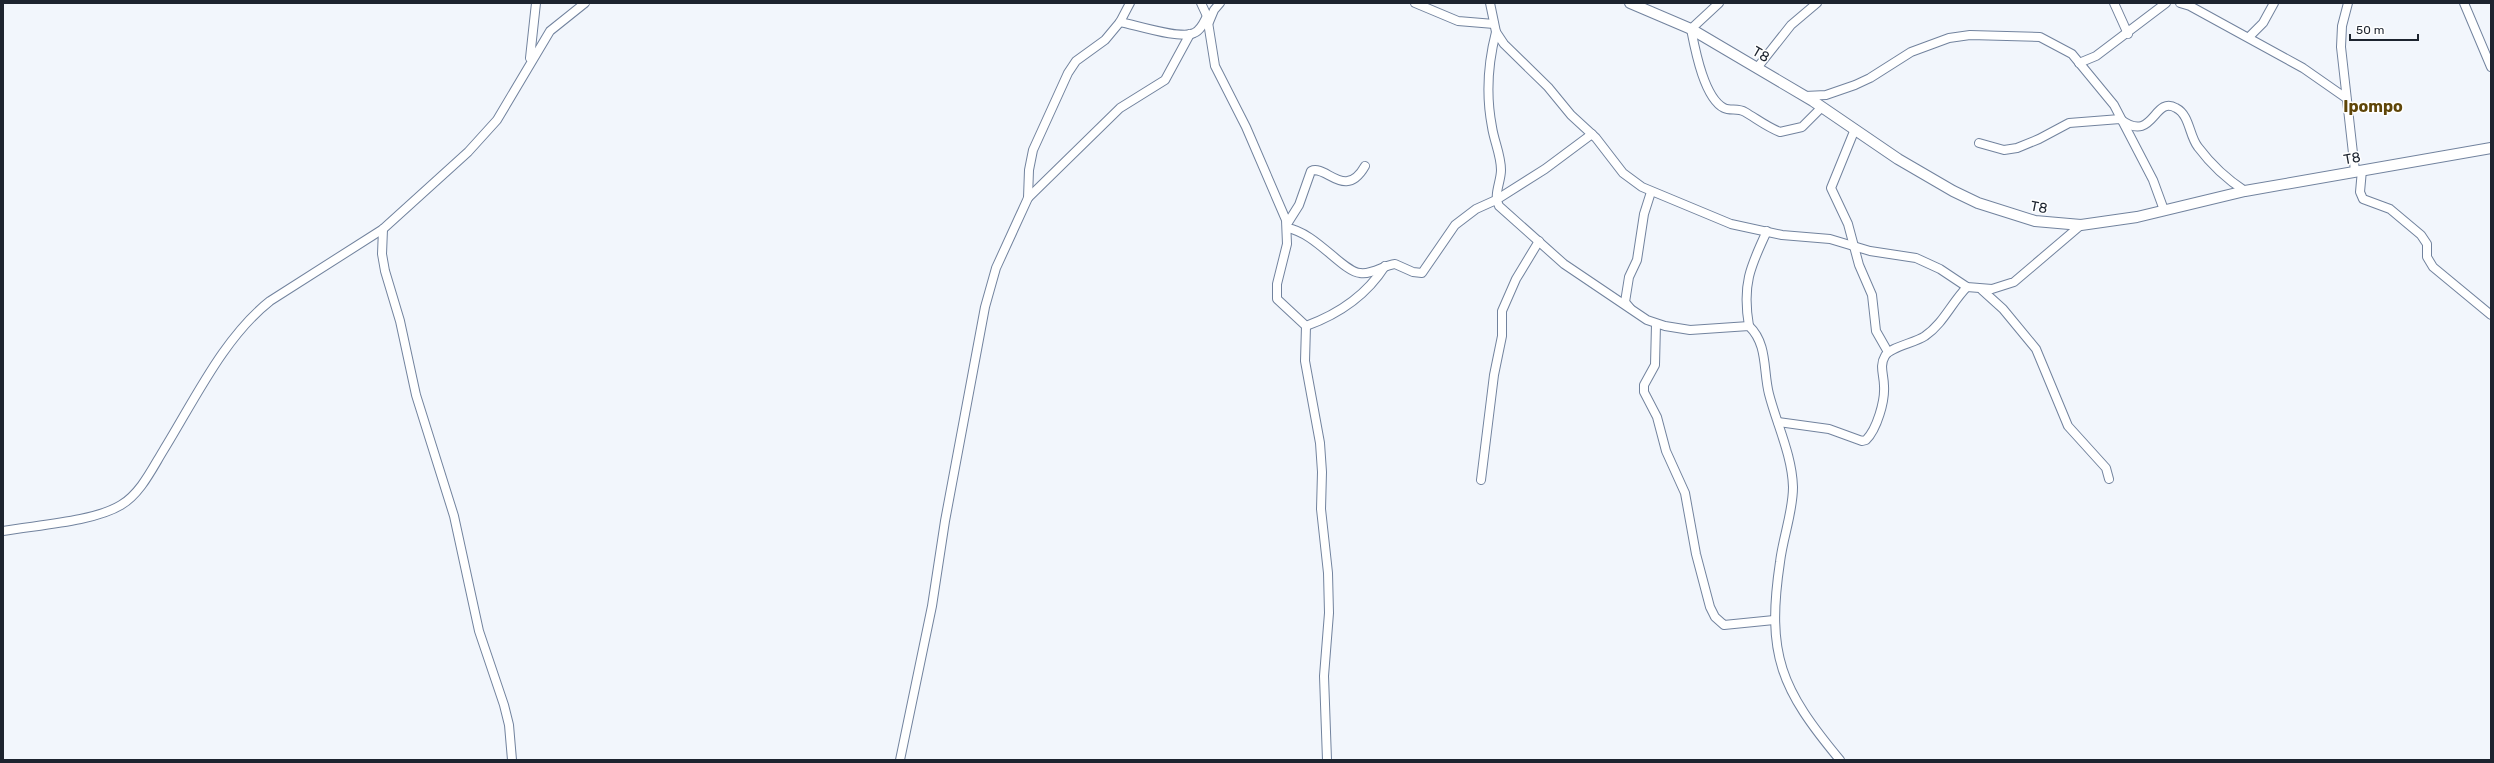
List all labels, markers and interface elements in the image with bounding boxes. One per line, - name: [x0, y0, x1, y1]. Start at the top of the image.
- scale bar: [2350, 16, 2418, 42]
- text: 50 m: [2356, 23, 2384, 37]
- street label: T8: [1749, 43, 1772, 66]
- district label: Ipompo: [2343, 97, 2403, 116]
- street label: T8: [2342, 149, 2362, 168]
- street label: T8: [2029, 198, 2049, 217]

